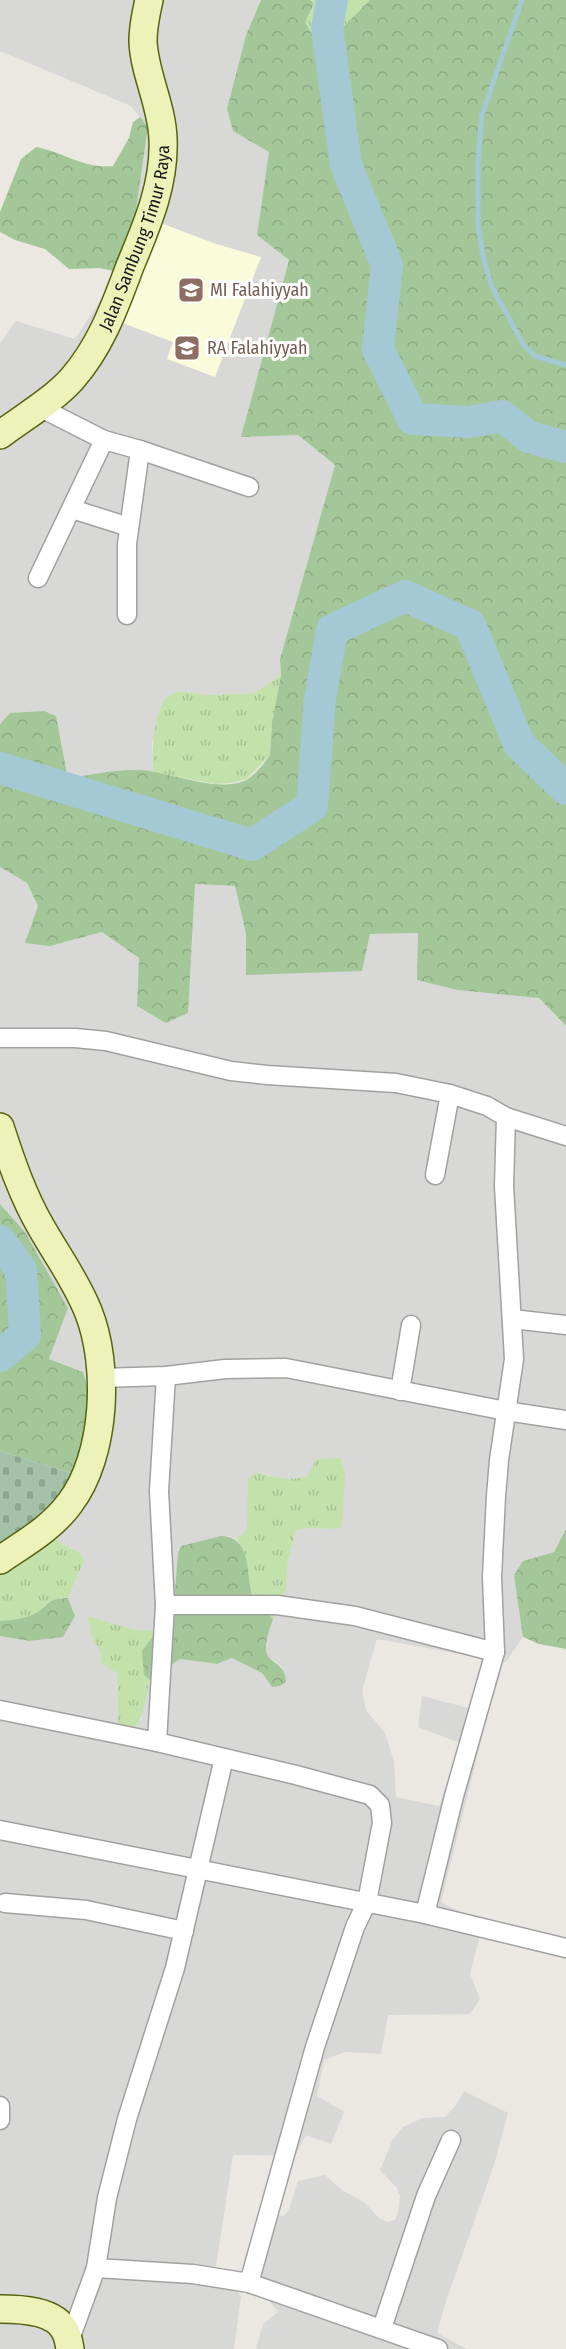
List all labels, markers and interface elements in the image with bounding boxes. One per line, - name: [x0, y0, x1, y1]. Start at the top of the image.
- street label: Jalan Sambung Timur Raya: [94, 145, 174, 334]
- school or university icon: MI Falahiyyah: [176, 275, 206, 305]
- place label: MI Falahiyyah: [210, 279, 309, 301]
- school or university icon: RA Falahiyyah: [172, 333, 202, 363]
- place label: RA Falahiyyah: [207, 337, 308, 359]

